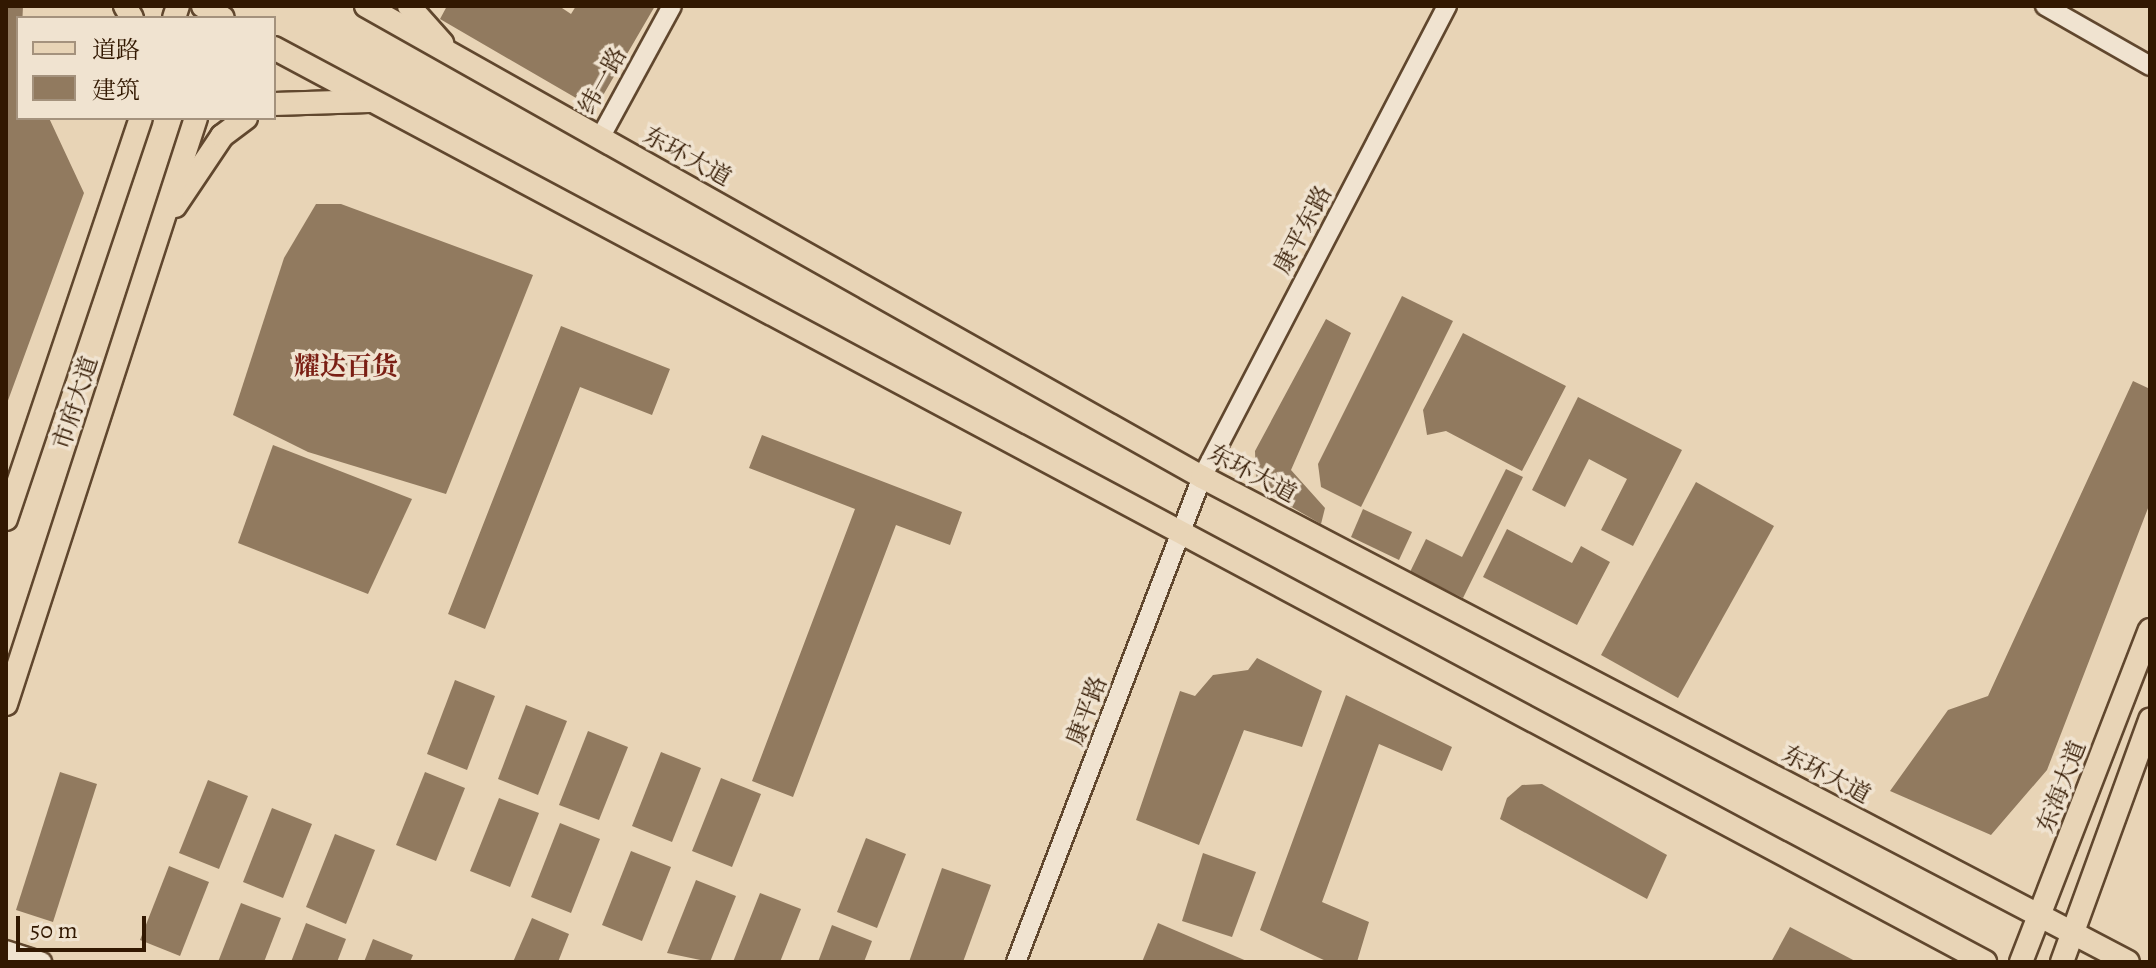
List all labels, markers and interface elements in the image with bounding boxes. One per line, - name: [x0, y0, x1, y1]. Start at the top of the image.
- legend: [16, 16, 276, 120]
- text: 道路: [92, 34, 140, 66]
- street label: 纬一路: [573, 43, 633, 119]
- text: 建筑: [92, 74, 140, 106]
- street label: 东环大道: [638, 121, 736, 193]
- street label: 康平东路: [1268, 181, 1338, 279]
- district label: 耀达百货: [294, 351, 398, 383]
- street label: 市府大道: [47, 353, 105, 453]
- street label: 东环大道: [1203, 439, 1301, 509]
- street label: 康平路: [1061, 672, 1113, 750]
- street label: 东海大道: [2031, 737, 2093, 837]
- street label: 东环大道: [1777, 740, 1875, 810]
- scale bar: [20, 900, 150, 950]
- text: 50 m: [30, 914, 78, 946]

